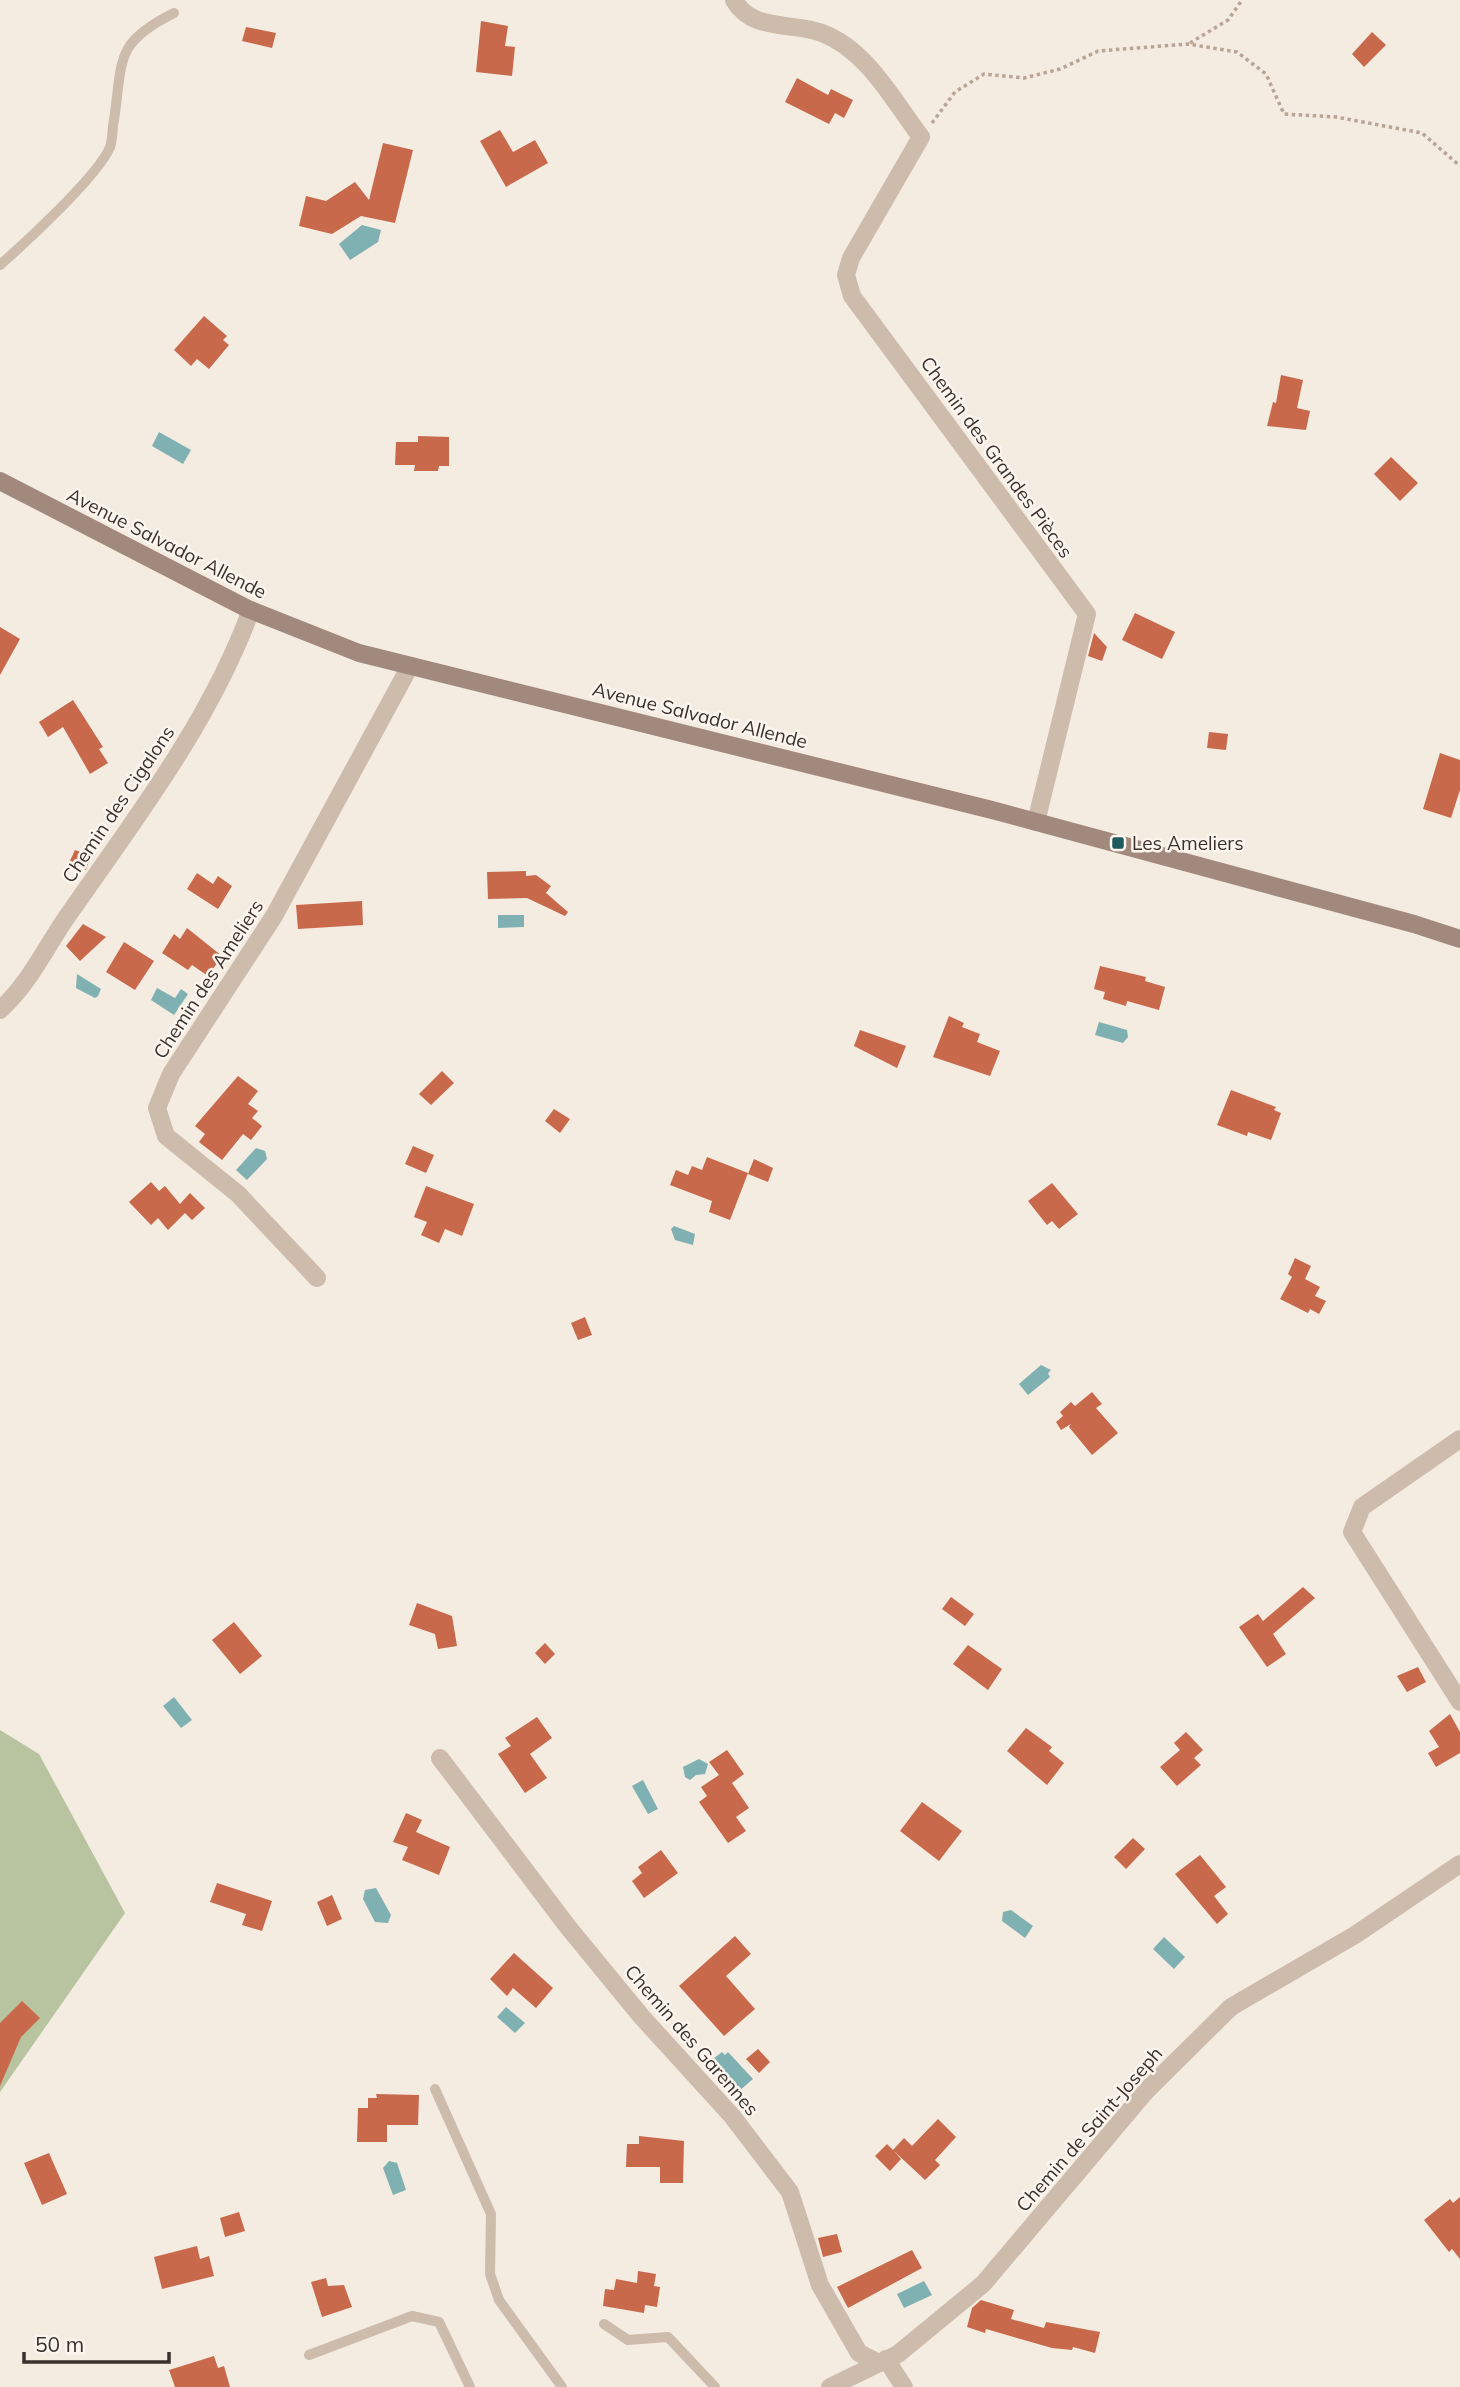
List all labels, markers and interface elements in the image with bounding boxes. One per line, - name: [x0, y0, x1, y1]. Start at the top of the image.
- street label: Chemin des Grandes Pièces: [916, 351, 1078, 563]
- street label: Avenue Salvador Allende: [63, 482, 271, 604]
- street label: Avenue Salvador Allende: [590, 677, 810, 753]
- street label: Chemin des Cigalons: [57, 721, 179, 887]
- place label: Les Ameliers: [1132, 831, 1244, 855]
- marker: Les Ameliers: [1110, 835, 1126, 851]
- street label: Chemin des Ameliers: [148, 895, 268, 1063]
- street label: Chemin des Garennes: [620, 1960, 764, 2120]
- street label: Chemin de Saint-Joseph: [1011, 2042, 1167, 2216]
- scale bar: [24, 2320, 170, 2364]
- text: 50 m: [35, 2331, 84, 2357]

